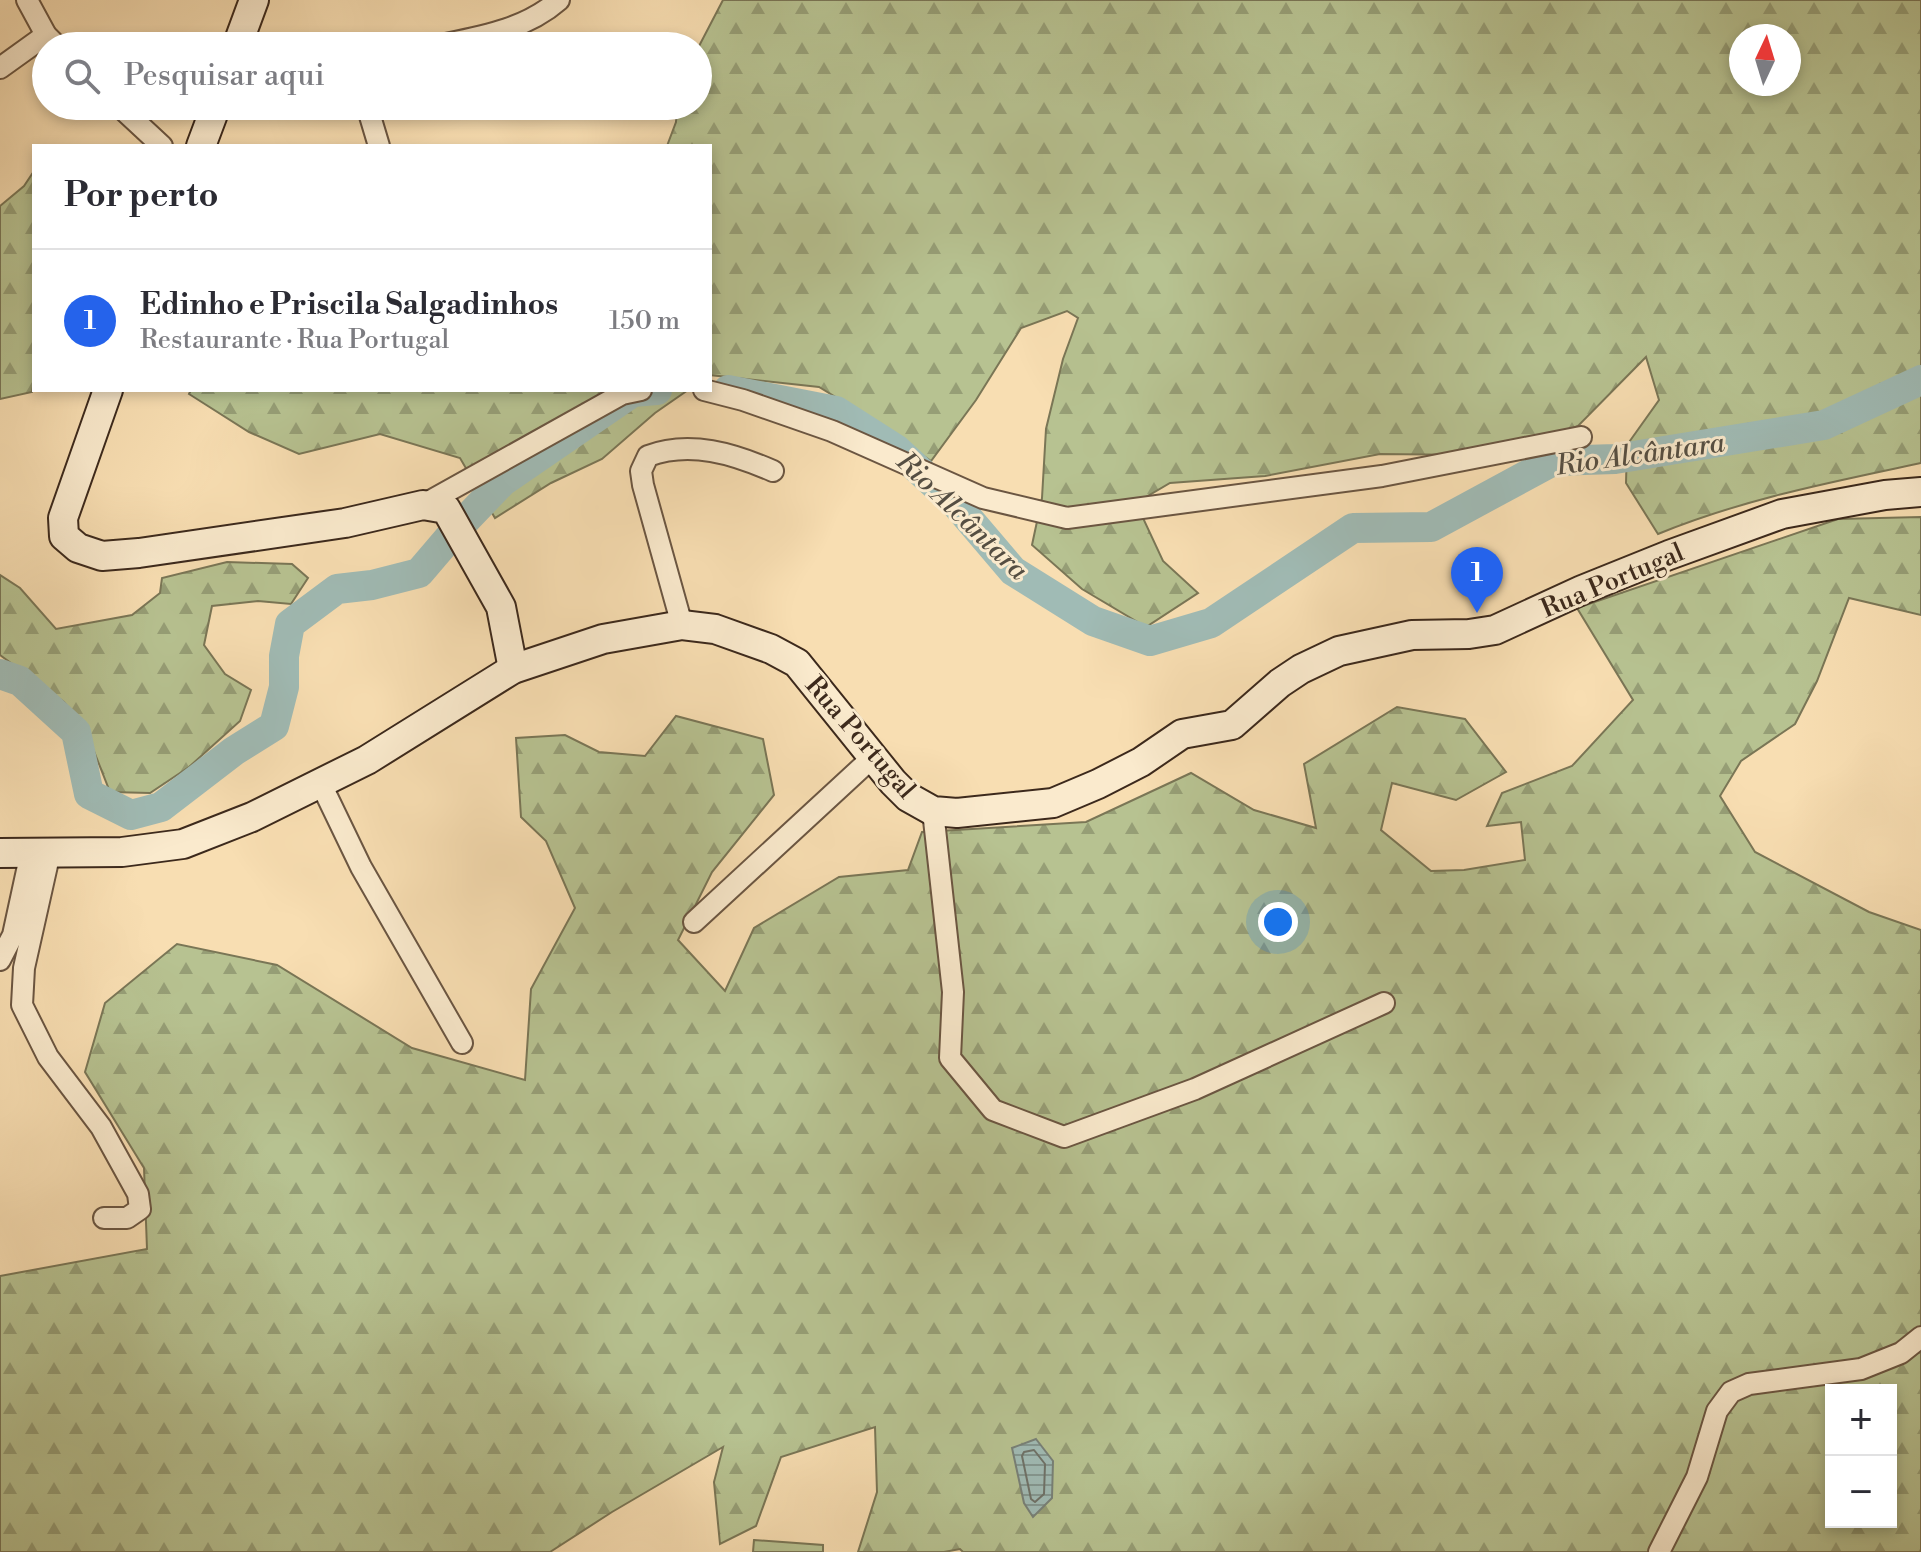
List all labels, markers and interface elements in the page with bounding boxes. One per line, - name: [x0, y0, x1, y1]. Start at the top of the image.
- north arrow: [1729, 24, 1801, 96]
- search box: [32, 32, 712, 120]
- icon: search: [60, 54, 104, 98]
- text: Pesquisar aqui: [124, 57, 325, 95]
- text: Por perto: [64, 175, 219, 217]
- text: Edinho e Priscila Salgadinhos: [140, 286, 558, 324]
- text: 1: [84, 305, 96, 337]
- text: 150 m: [609, 305, 680, 337]
- text: Restaurante · Rua Portugal: [140, 324, 449, 356]
- water label: Rio Alcântara: [1553, 425, 1727, 484]
- water label: Rio Alcântara: [888, 444, 1036, 588]
- street label: Rua Portugal: [1536, 536, 1689, 625]
- pin: 1: [1451, 547, 1503, 613]
- street label: Rua Portugal: [798, 670, 922, 806]
- your location: [1258, 902, 1298, 942]
- map controls: [1825, 1384, 1897, 1528]
- button: +: [1825, 1384, 1897, 1456]
- button: −: [1825, 1456, 1897, 1528]

